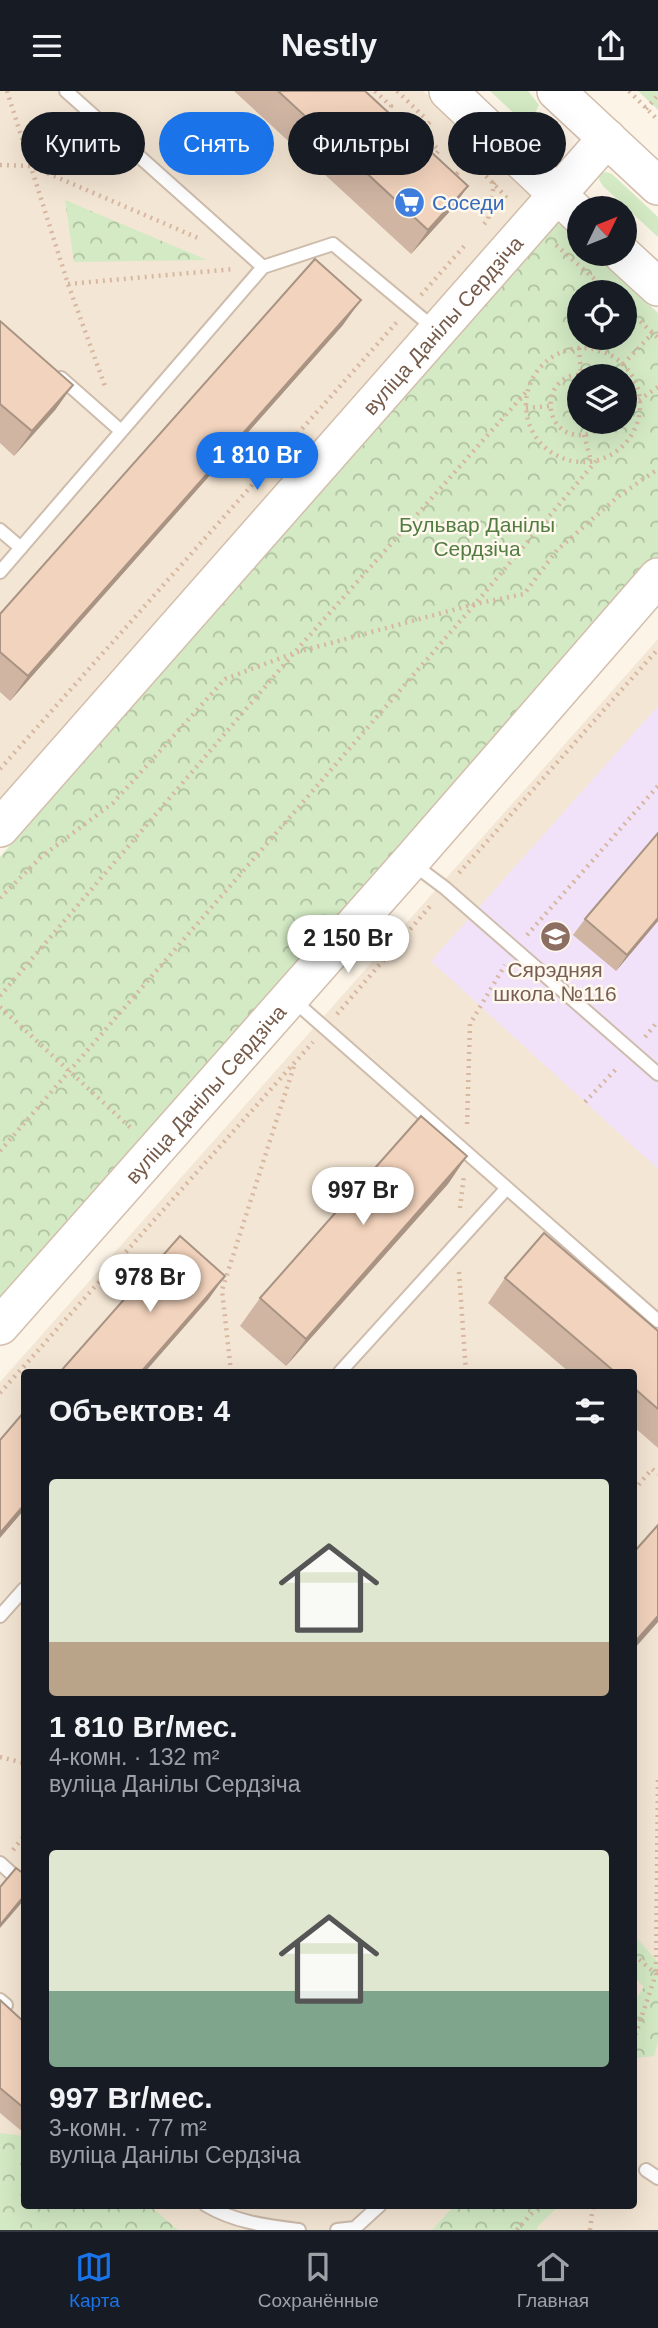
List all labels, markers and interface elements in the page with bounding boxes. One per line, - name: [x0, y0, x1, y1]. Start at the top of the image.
- icon: menu: [28, 27, 66, 65]
- text: Nestly: [281, 27, 377, 63]
- icon: share: [592, 27, 630, 65]
- chip: Купить: [21, 112, 145, 175]
- chip: Снять: [159, 112, 274, 175]
- chip: Фильтры: [288, 112, 434, 175]
- chip: Новое: [448, 112, 566, 175]
- supermarket icon: Соседи: [392, 185, 426, 219]
- place label: Соседи: [432, 191, 505, 214]
- north arrow: [567, 196, 637, 266]
- map controls: [567, 196, 637, 434]
- street label: вуліца Данілы Сердзіча: [358, 231, 527, 419]
- button: locate: [567, 280, 637, 350]
- button: layers: [567, 364, 637, 434]
- pin: 1 810 Br: [185, 433, 329, 492]
- text: 1 810 Br: [212, 442, 302, 468]
- park label: Бульвар Данілы Сердзіча: [399, 513, 555, 560]
- pin: 2 150 Br: [276, 915, 420, 975]
- school or university icon: Сярэдняя школа №116: [538, 920, 572, 954]
- text: 2 150 Br: [303, 925, 393, 951]
- place label: Сярэдняя школа №116: [493, 958, 617, 1005]
- street label: вуліца Данілы Сердзіча: [121, 1000, 290, 1187]
- pin: 997 Br: [306, 1167, 420, 1227]
- text: 997 Br: [328, 1177, 398, 1203]
- pin: 978 Br: [93, 1255, 207, 1314]
- text: 978 Br: [115, 1264, 185, 1290]
- icon: filters: [571, 1392, 609, 1430]
- text: Объектов: 4: [49, 1394, 230, 1427]
- icon: home: [266, 1525, 392, 1651]
- text: 1 810 Br/мес.: [49, 1710, 238, 1743]
- text: 4-комн. · 132 m²: [49, 1744, 220, 1770]
- text: вуліца Данілы Сердзіча: [49, 1771, 301, 1797]
- icon: home: [266, 1896, 392, 2022]
- text: 997 Br/мес.: [49, 2081, 213, 2114]
- text: 3-комн. · 77 m²: [49, 2115, 207, 2141]
- text: вуліца Данілы Сердзіча: [49, 2142, 301, 2168]
- tab: Карта: [69, 2248, 120, 2312]
- tab: Сохранённые: [258, 2248, 379, 2312]
- tab: Главная: [517, 2248, 589, 2312]

